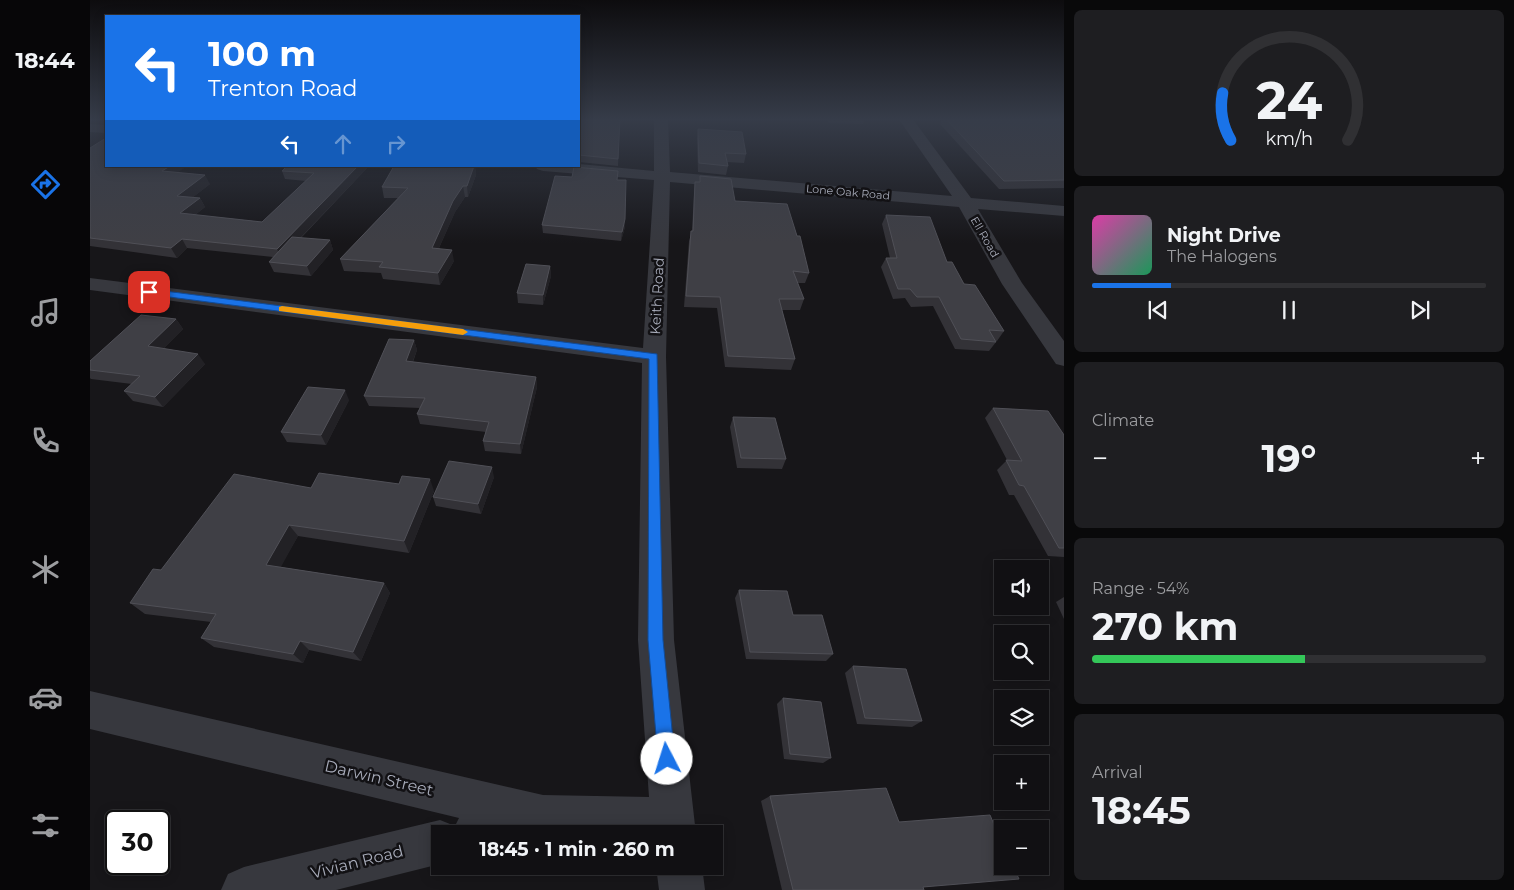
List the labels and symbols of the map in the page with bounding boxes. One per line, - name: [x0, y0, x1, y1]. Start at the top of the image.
- street label: Lone Oak Road: [805, 181, 891, 203]
- street label: Ell Road: [968, 214, 1002, 260]
- street label: Keith Road: [646, 257, 668, 335]
- pin: [128, 271, 170, 313]
- position arrow: [640, 732, 692, 784]
- street label: Darwin Street: [323, 756, 436, 800]
- speed limit sign: 30: [105, 810, 170, 875]
- street label: Vivian Road: [309, 841, 405, 883]

